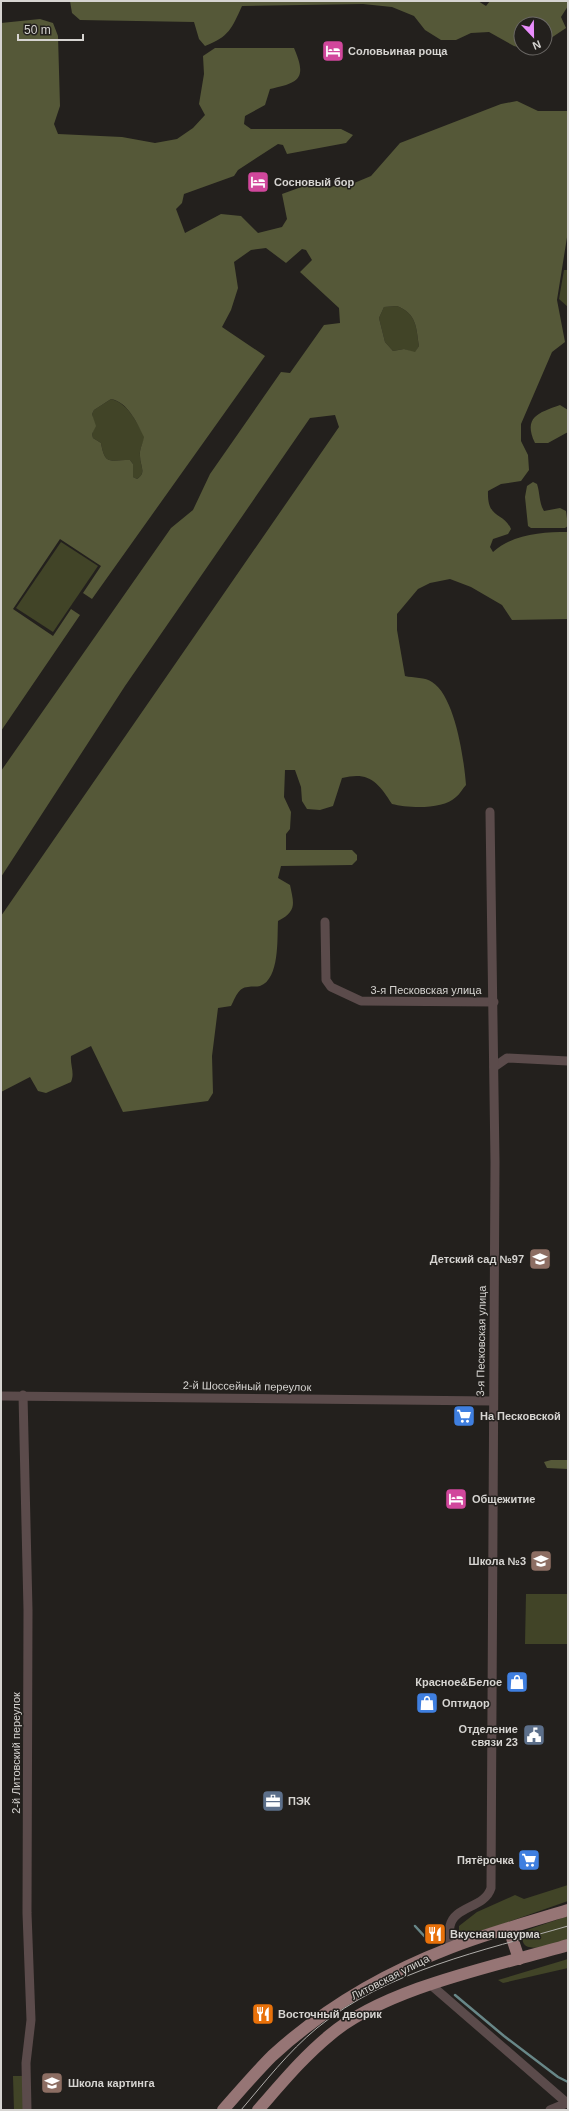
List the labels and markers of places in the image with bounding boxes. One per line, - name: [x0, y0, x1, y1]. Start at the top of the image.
- hotel icon: Соловьиная роща: [320, 38, 346, 64]
- place label: Соловьиная роща: [348, 45, 448, 57]
- hotel icon: Сосновый бор: [245, 169, 271, 195]
- place label: Сосновый бор: [274, 176, 354, 188]
- school or university icon: Детский сад №97: [527, 1246, 553, 1272]
- place label: Детский сад №97: [430, 1253, 524, 1265]
- supermarket icon: На Песковской: [451, 1403, 477, 1429]
- place label: На Песковской: [480, 1410, 561, 1422]
- hotel icon: Общежитие: [443, 1486, 469, 1512]
- place label: Общежитие: [472, 1493, 535, 1505]
- school or university icon: Школа №3: [528, 1548, 554, 1574]
- place label: Школа №3: [469, 1555, 526, 1567]
- shop icon: Красное&Белое: [504, 1669, 530, 1695]
- place label: Красное&Белое: [415, 1676, 502, 1688]
- shop icon: Оптидор: [414, 1690, 440, 1716]
- place label: Оптидор: [442, 1697, 490, 1709]
- public building icon: Отделение связи 23: [521, 1722, 547, 1748]
- place label: Отделение связи 23: [459, 1723, 518, 1748]
- office icon: ПЭК: [260, 1788, 286, 1814]
- place label: ПЭК: [288, 1795, 311, 1807]
- supermarket icon: Пятёрочка: [516, 1847, 542, 1873]
- place label: Пятёрочка: [457, 1854, 515, 1866]
- restaurant icon: Вкусная шаурма: [422, 1921, 448, 1947]
- place label: Вкусная шаурма: [450, 1928, 540, 1940]
- restaurant icon: Восточный дворик: [250, 2001, 276, 2027]
- place label: Восточный дворик: [278, 2008, 382, 2020]
- school or university icon: Школа картинга: [39, 2070, 65, 2096]
- place label: Школа картинга: [68, 2077, 156, 2089]

